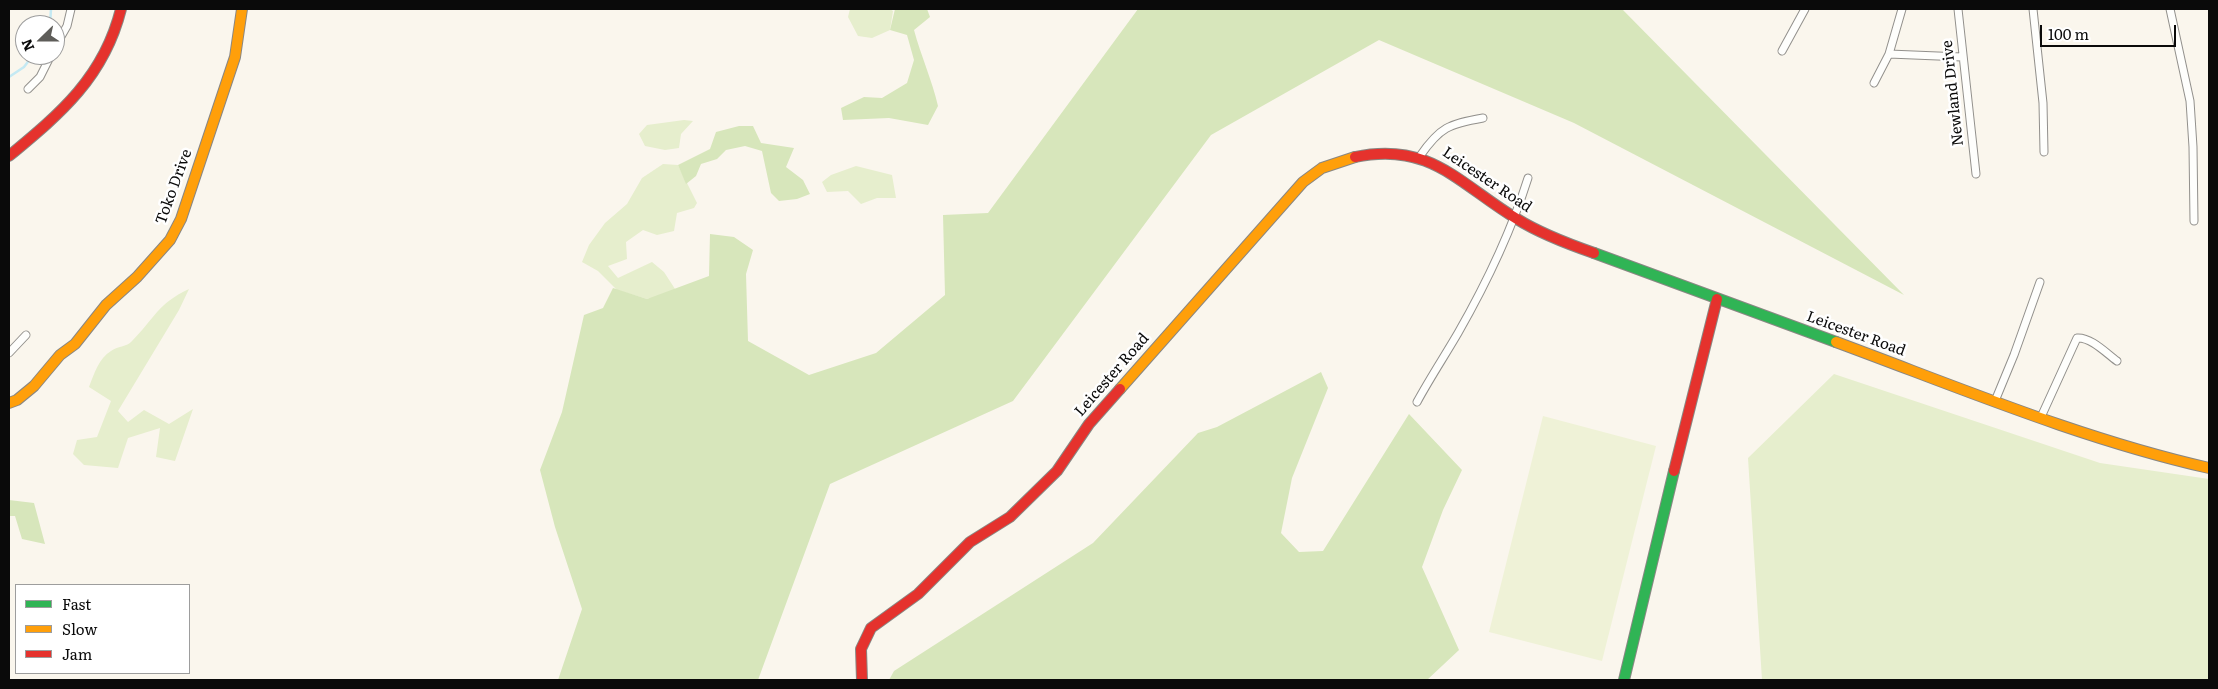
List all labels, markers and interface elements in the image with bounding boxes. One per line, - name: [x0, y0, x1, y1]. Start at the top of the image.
- north arrow: [15, 15, 65, 65]
- scale bar: [2043, 15, 2179, 47]
- text: 100 m: [2048, 22, 2089, 45]
- text: N: [16, 36, 38, 54]
- street label: Newland Drive: [1938, 39, 1968, 147]
- street label: Leicester Road: [1439, 143, 1535, 217]
- street label: Toko Drive: [152, 147, 196, 227]
- street label: Leicester Road: [1804, 308, 1908, 360]
- street label: Leicester Road: [1071, 330, 1153, 420]
- legend: [15, 584, 190, 674]
- text: Fast: [62, 592, 91, 615]
- text: Slow: [62, 617, 97, 640]
- text: Jam: [62, 642, 92, 665]

